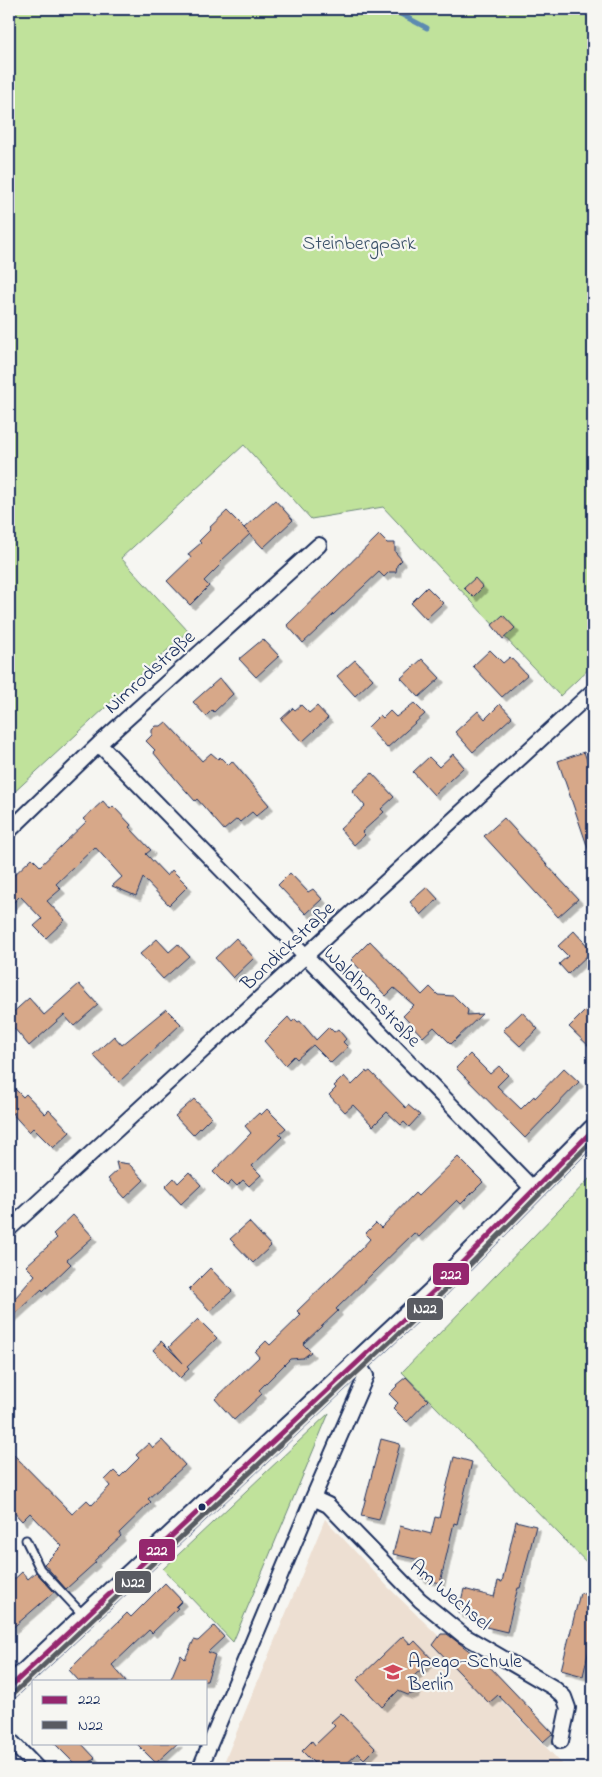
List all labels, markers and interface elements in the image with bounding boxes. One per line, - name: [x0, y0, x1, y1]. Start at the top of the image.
- park label: Steinbergpark: [302, 230, 416, 260]
- street label: Nimrodstraße: [99, 624, 203, 722]
- street label: Bondickstraße: [234, 895, 342, 999]
- street label: Waldhornstraße: [316, 941, 427, 1055]
- line badge: 222: [432, 1262, 470, 1286]
- text: 222: [440, 1265, 461, 1286]
- line badge: N22: [406, 1297, 444, 1321]
- text: N22: [413, 1299, 437, 1320]
- unlabelled marker: [197, 1502, 207, 1512]
- line badge: 222: [138, 1538, 176, 1562]
- text: 222: [146, 1541, 167, 1562]
- street label: Am Wechsel: [402, 1553, 496, 1639]
- line badge: N22: [114, 1570, 152, 1594]
- text: N22: [121, 1573, 145, 1594]
- place label: Apego-Schule Berlin: [407, 1648, 522, 1700]
- school or university icon: Apego-Schule Berlin: [382, 1661, 404, 1683]
- legend: [32, 1680, 208, 1744]
- text: 222: [78, 1689, 101, 1711]
- text: N22: [78, 1715, 104, 1737]

